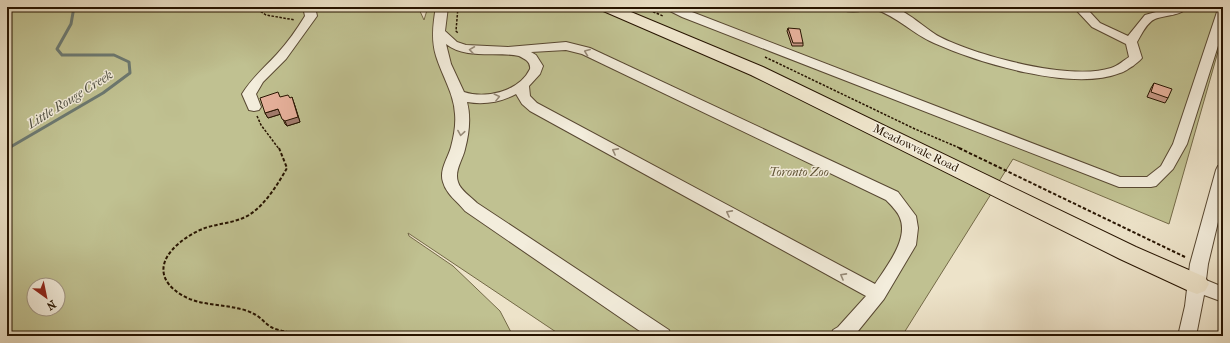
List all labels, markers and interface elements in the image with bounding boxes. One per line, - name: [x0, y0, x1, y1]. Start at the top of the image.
- one-way arrow: [469, 46, 476, 55]
- one-way arrow: [584, 48, 591, 56]
- water label: Little Rouge Creek: [24, 67, 116, 132]
- one-way arrow: [493, 93, 500, 102]
- street label: Meadowvale Road: [871, 121, 962, 175]
- one-way arrow: [457, 130, 466, 136]
- one-way arrow: [612, 149, 619, 156]
- park label: Toronto Zoo: [769, 165, 829, 179]
- one-way arrow: [726, 211, 733, 218]
- one-way arrow: [840, 273, 848, 280]
- north arrow: [26, 277, 66, 317]
- text: N: [44, 297, 58, 313]

